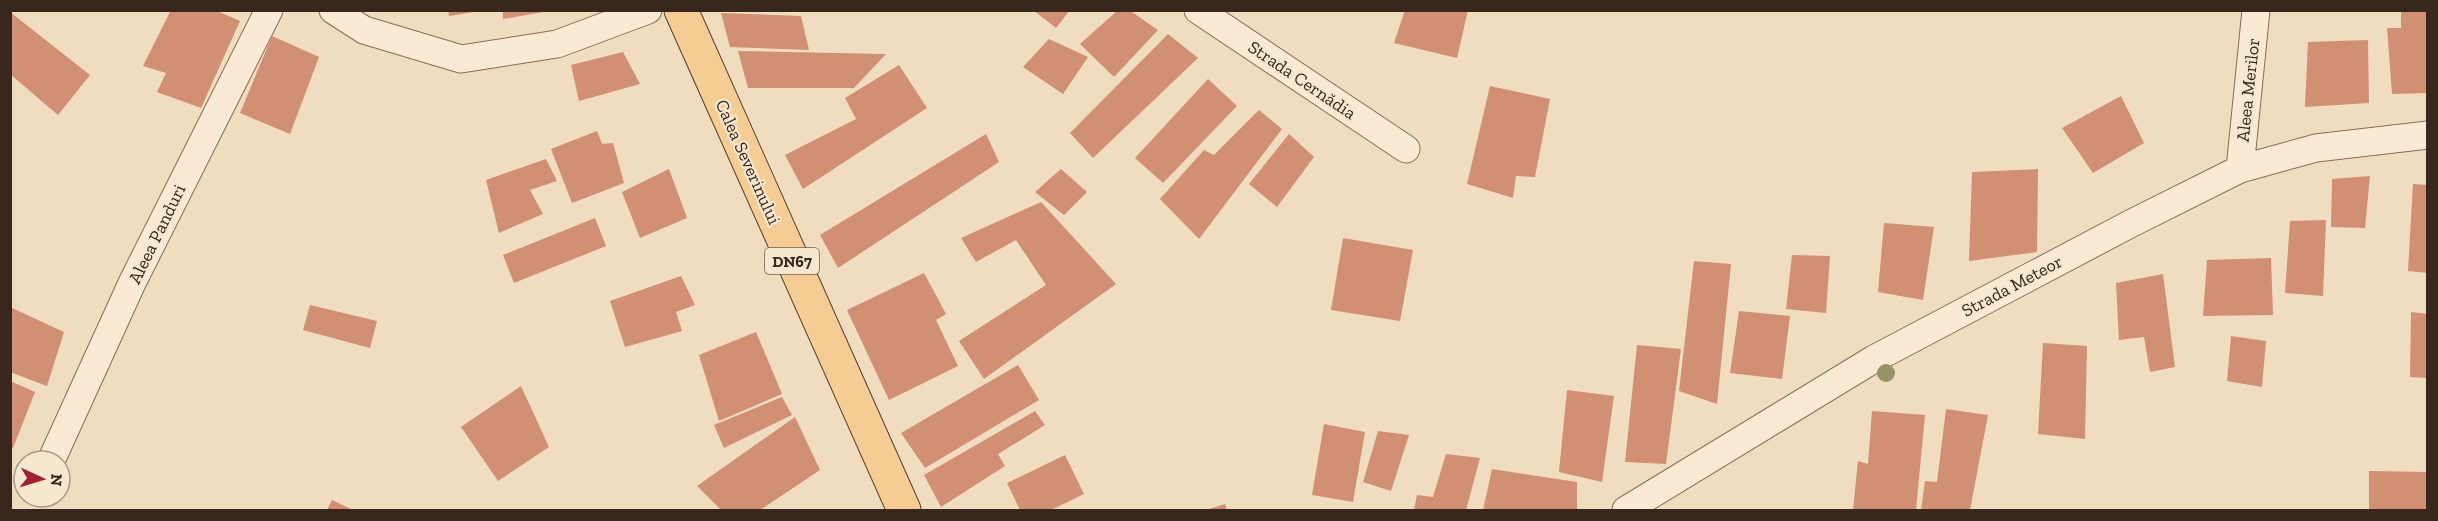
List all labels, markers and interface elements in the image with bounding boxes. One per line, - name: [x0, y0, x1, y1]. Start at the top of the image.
- street label: Strada Cernădia: [1244, 36, 1360, 124]
- street label: Aleea Merilor: [2232, 37, 2264, 143]
- street label: Calea Severinului: [711, 96, 785, 228]
- street label: Aleea Panduri: [123, 181, 191, 287]
- road number: DN67: [765, 248, 819, 274]
- street label: Strada Meteor: [1958, 250, 2066, 322]
- north arrow: [12, 449, 72, 509]
- text: N: [47, 473, 66, 487]

